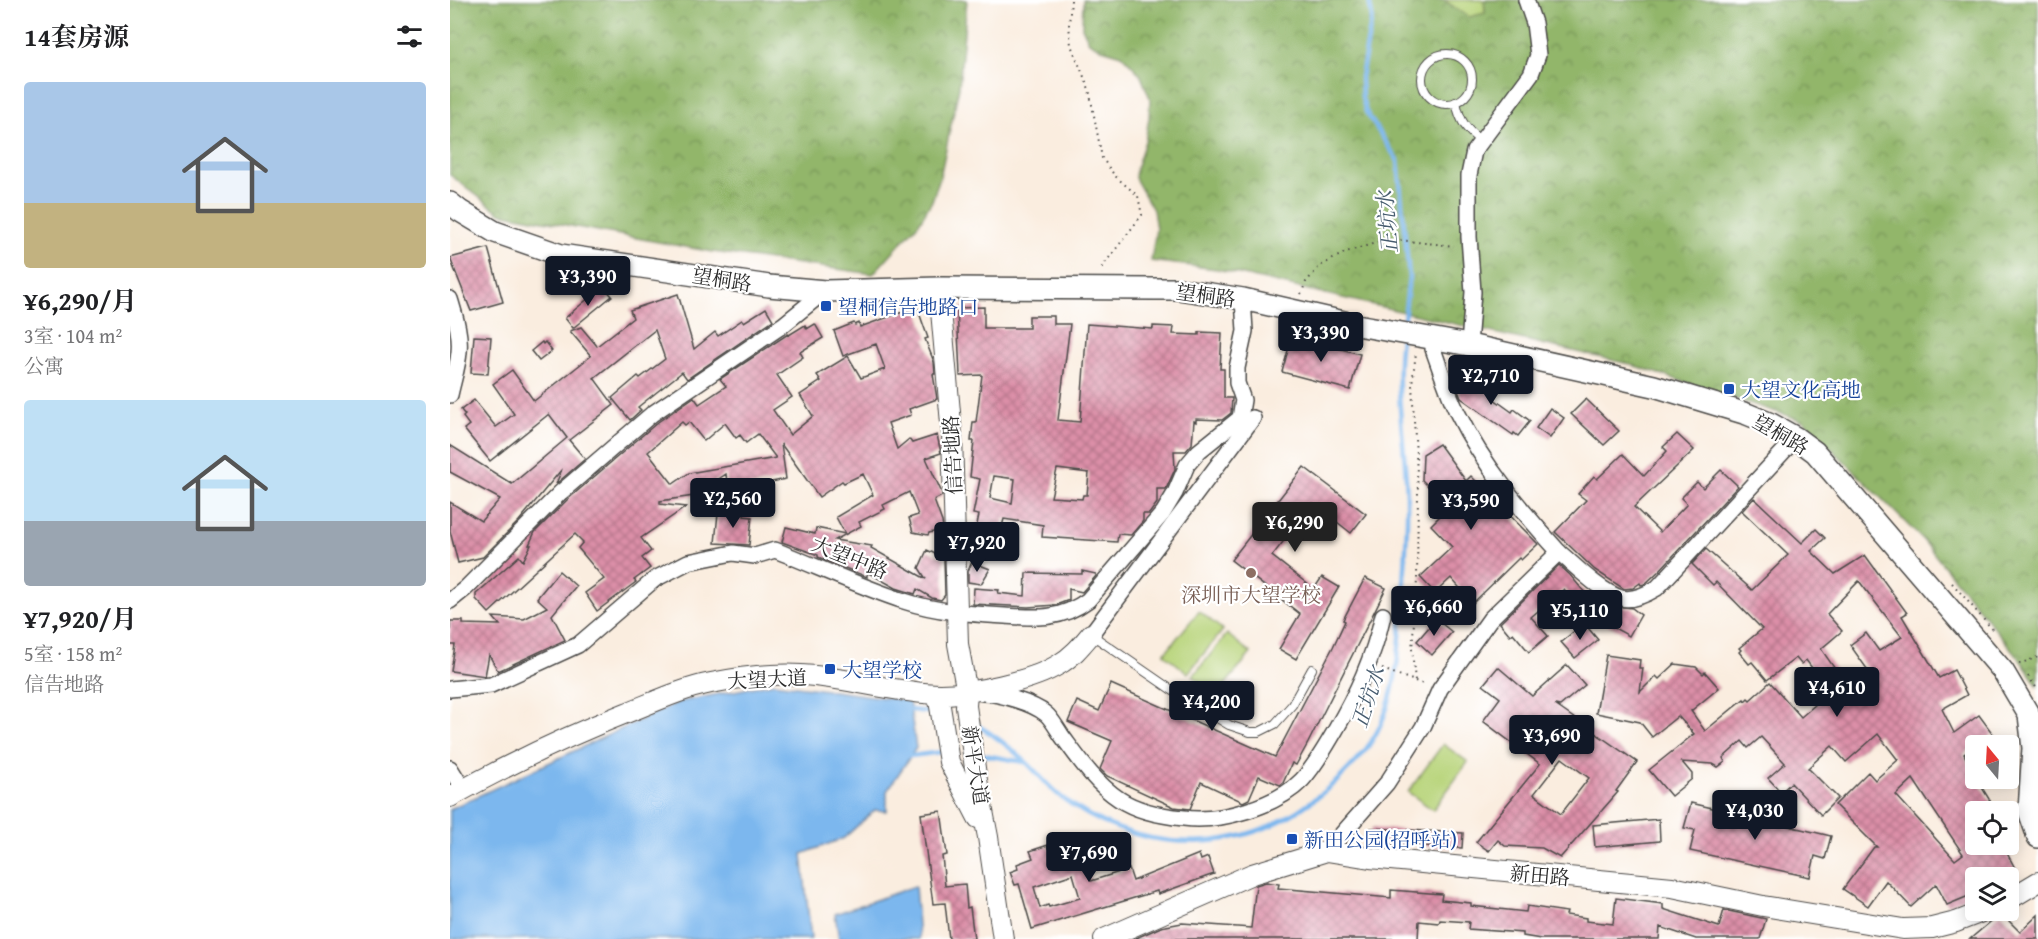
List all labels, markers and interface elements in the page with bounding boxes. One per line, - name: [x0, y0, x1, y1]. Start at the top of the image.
- text: 14套房源: [24, 17, 129, 56]
- icon: filters: [393, 20, 426, 53]
- icon: home: [171, 121, 279, 229]
- water label: 正坑水: [1369, 187, 1405, 255]
- pin: ¥3,390: [539, 256, 637, 307]
- street label: 望桐路: [690, 260, 754, 298]
- text: ¥3,390: [559, 261, 617, 290]
- street label: 望桐路: [1174, 276, 1238, 314]
- text: ¥6,290/月: [24, 281, 137, 320]
- place label: 望桐信告地路口: [838, 292, 978, 321]
- marker: 望桐信告地路口: [819, 299, 833, 313]
- pin: ¥3,390: [1272, 312, 1370, 363]
- text: ¥3,390: [1292, 317, 1350, 346]
- text: 3室 · 104 m²: [24, 321, 122, 350]
- text: 公寓: [24, 351, 64, 380]
- pin: ¥2,710: [1442, 355, 1540, 406]
- text: ¥2,710: [1462, 360, 1520, 389]
- place label: 大望文化高地: [1741, 375, 1861, 404]
- marker: 大望文化高地: [1722, 382, 1736, 396]
- street label: 望桐路: [1748, 406, 1814, 462]
- street label: 信告地路: [935, 414, 969, 496]
- icon: home: [171, 439, 279, 547]
- pin: ¥2,560: [684, 478, 782, 529]
- pin: ¥3,590: [1422, 480, 1520, 531]
- text: ¥2,560: [704, 483, 762, 512]
- text: ¥3,590: [1442, 485, 1500, 514]
- pin: ¥6,290: [1246, 502, 1344, 553]
- text: ¥6,290: [1266, 507, 1324, 536]
- pin: ¥7,920: [928, 522, 1026, 573]
- text: ¥7,920: [948, 527, 1006, 556]
- street label: 大望中路: [807, 529, 893, 585]
- marker: 深圳市大望学校: [1244, 566, 1258, 580]
- place label: 深圳市大望学校: [1181, 580, 1321, 609]
- pin: ¥6,660: [1385, 586, 1483, 637]
- pin: ¥5,110: [1531, 590, 1629, 641]
- text: ¥6,660: [1405, 591, 1463, 620]
- text: ¥5,110: [1551, 595, 1609, 624]
- text: ¥7,920/月: [24, 599, 137, 638]
- text: 5室 · 158 m²: [24, 639, 122, 668]
- place label: 大望学校: [842, 655, 922, 684]
- water label: 正坑水: [1344, 660, 1393, 732]
- street label: 大望大道: [726, 662, 808, 696]
- marker: 大望学校: [823, 662, 837, 676]
- pin: ¥4,610: [1788, 667, 1886, 718]
- text: 信告地路: [24, 669, 104, 698]
- text: ¥4,610: [1808, 672, 1866, 701]
- pin: ¥4,200: [1163, 681, 1261, 732]
- text: ¥4,200: [1183, 686, 1241, 715]
- pin: ¥3,690: [1503, 715, 1601, 766]
- text: ¥3,690: [1523, 720, 1581, 749]
- street label: 新平大道: [955, 723, 997, 807]
- north arrow: [1965, 735, 2019, 789]
- map controls: [1965, 735, 2019, 921]
- pin: ¥4,030: [1706, 790, 1804, 841]
- text: ¥4,030: [1726, 795, 1784, 824]
- button: locate: [1965, 801, 2019, 855]
- place label: 新田公园(招呼站): [1304, 825, 1457, 854]
- pin: ¥7,690: [1040, 832, 1138, 883]
- marker: 新田公园(招呼站): [1285, 832, 1299, 846]
- text: ¥7,690: [1060, 837, 1118, 866]
- street label: 新田路: [1509, 858, 1571, 892]
- button: layers: [1965, 867, 2019, 921]

